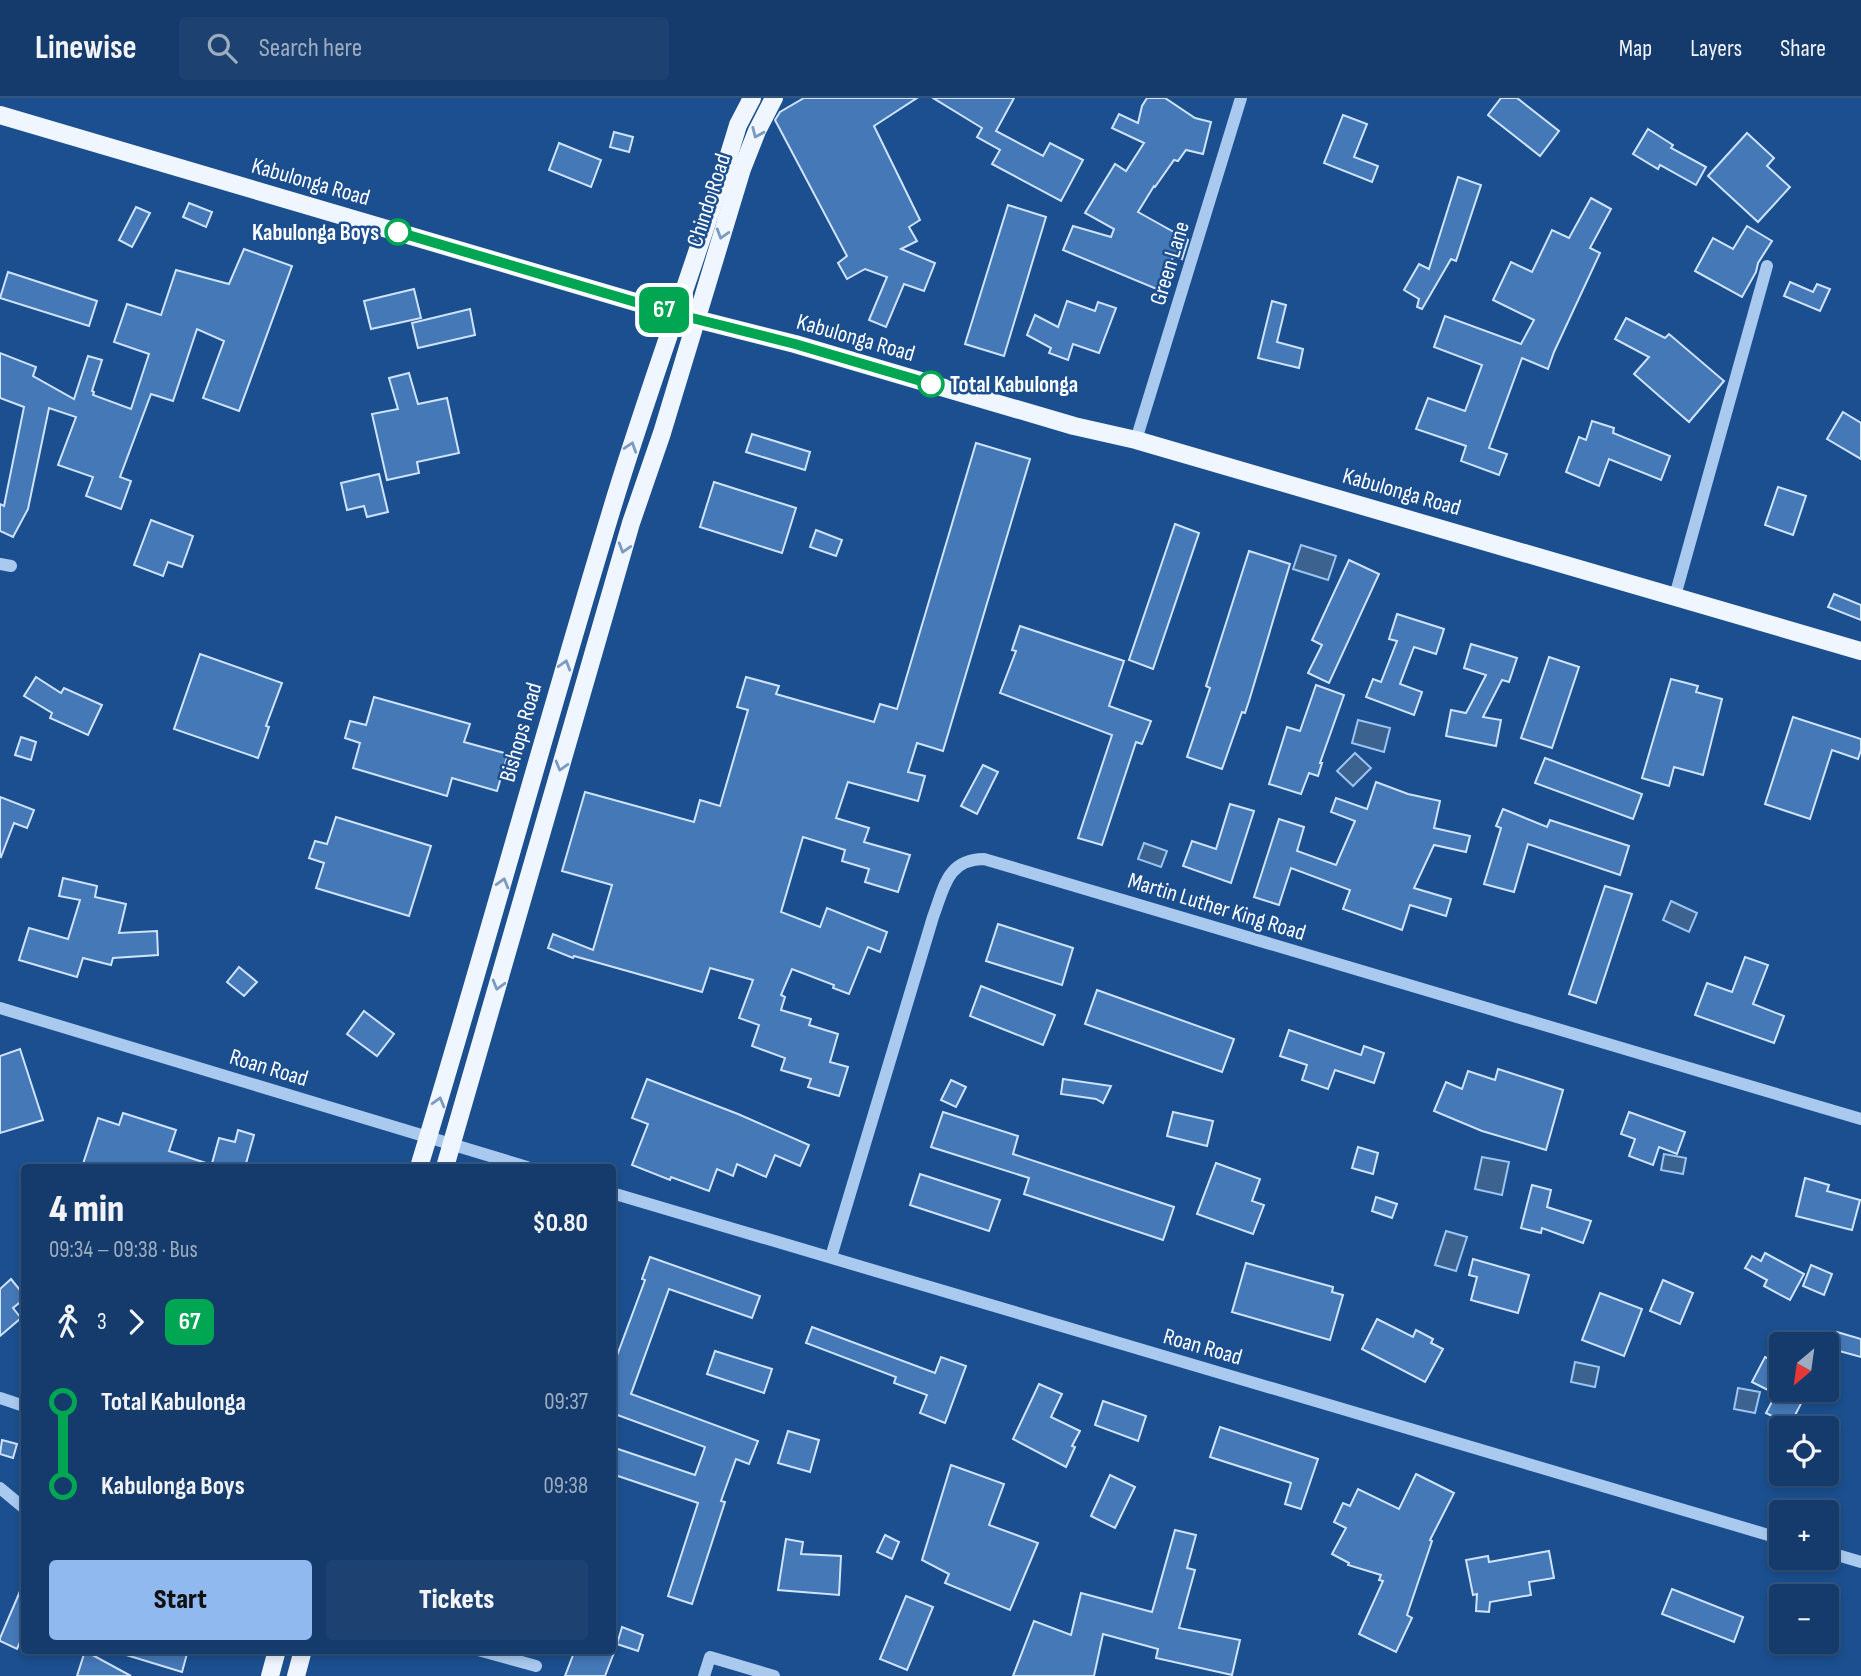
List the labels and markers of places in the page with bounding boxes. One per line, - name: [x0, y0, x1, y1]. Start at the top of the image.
- place label: Kabulonga Boys: [252, 219, 379, 247]
- marker: Kabulonga Boys: [385, 219, 411, 245]
- marker: Total Kabulonga: [918, 371, 944, 397]
- place label: Total Kabulonga: [950, 371, 1078, 399]

